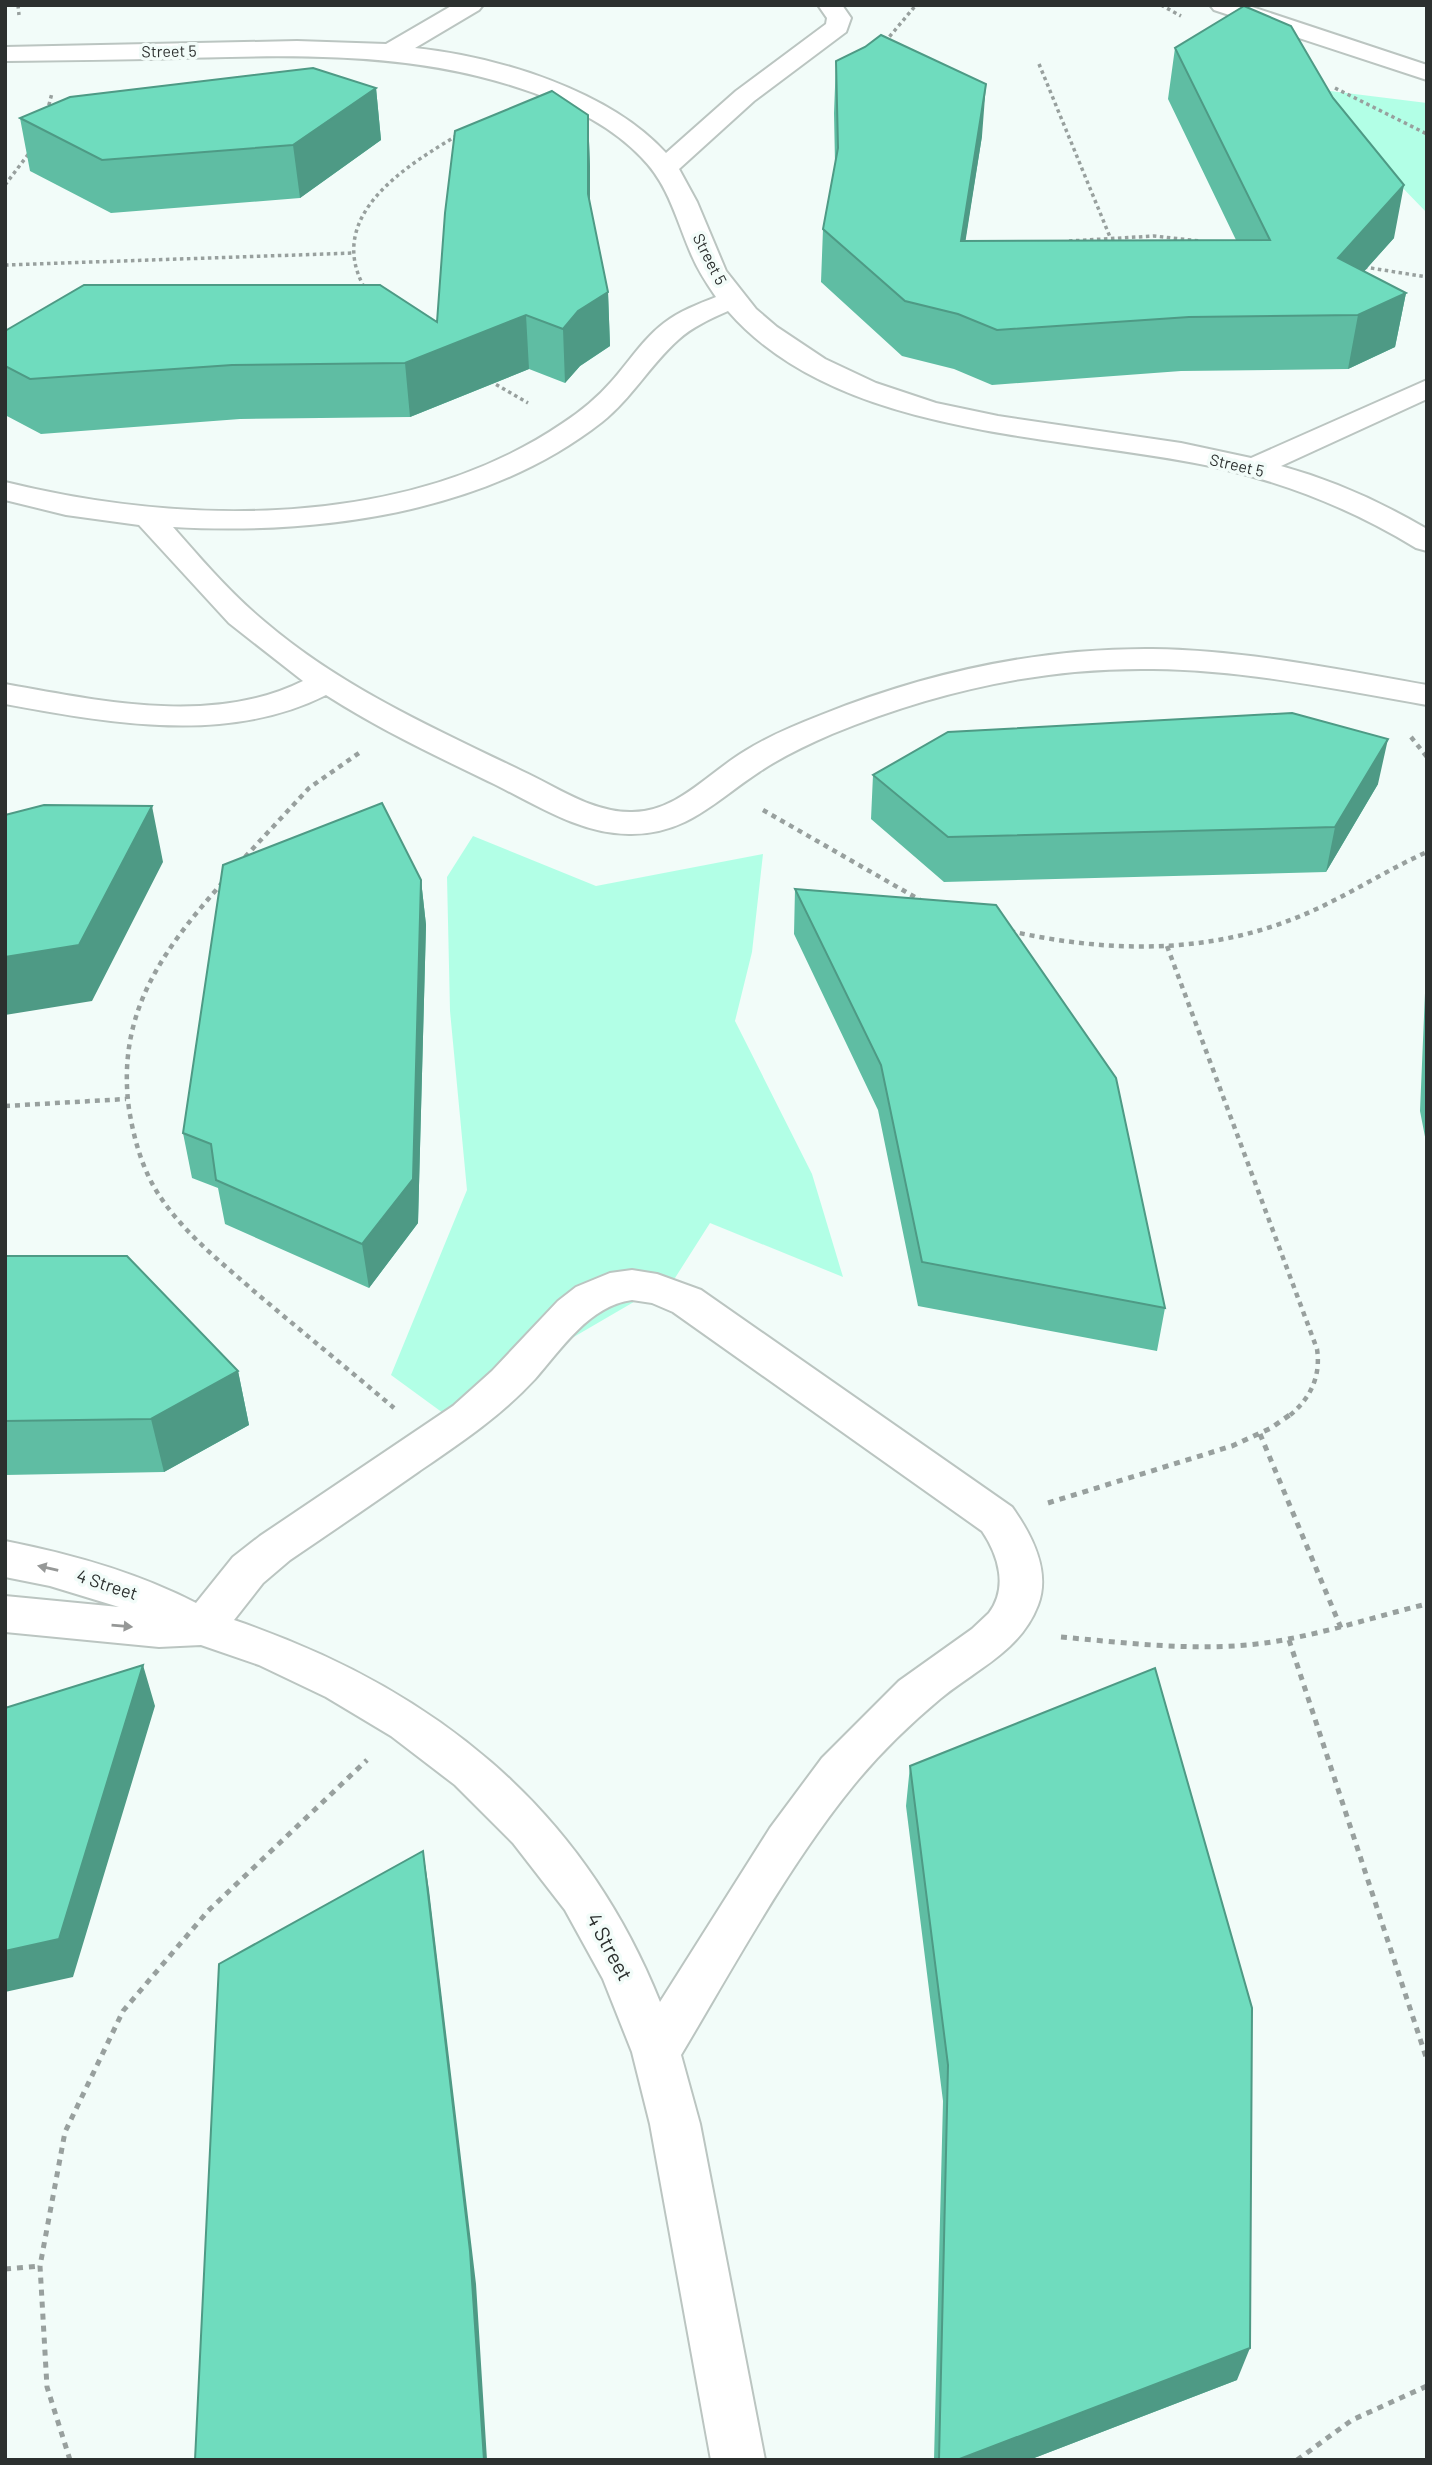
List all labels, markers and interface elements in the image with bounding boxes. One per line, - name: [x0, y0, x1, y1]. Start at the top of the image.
- street label: Street 5: [141, 41, 197, 60]
- street label: Street 5: [689, 230, 731, 288]
- street label: Street 5: [1208, 449, 1266, 480]
- one-way arrow: [37, 1562, 59, 1573]
- street label: 4 Street: [74, 1564, 141, 1604]
- one-way arrow: [111, 1620, 133, 1631]
- street label: 4 Street: [582, 1908, 639, 1984]

